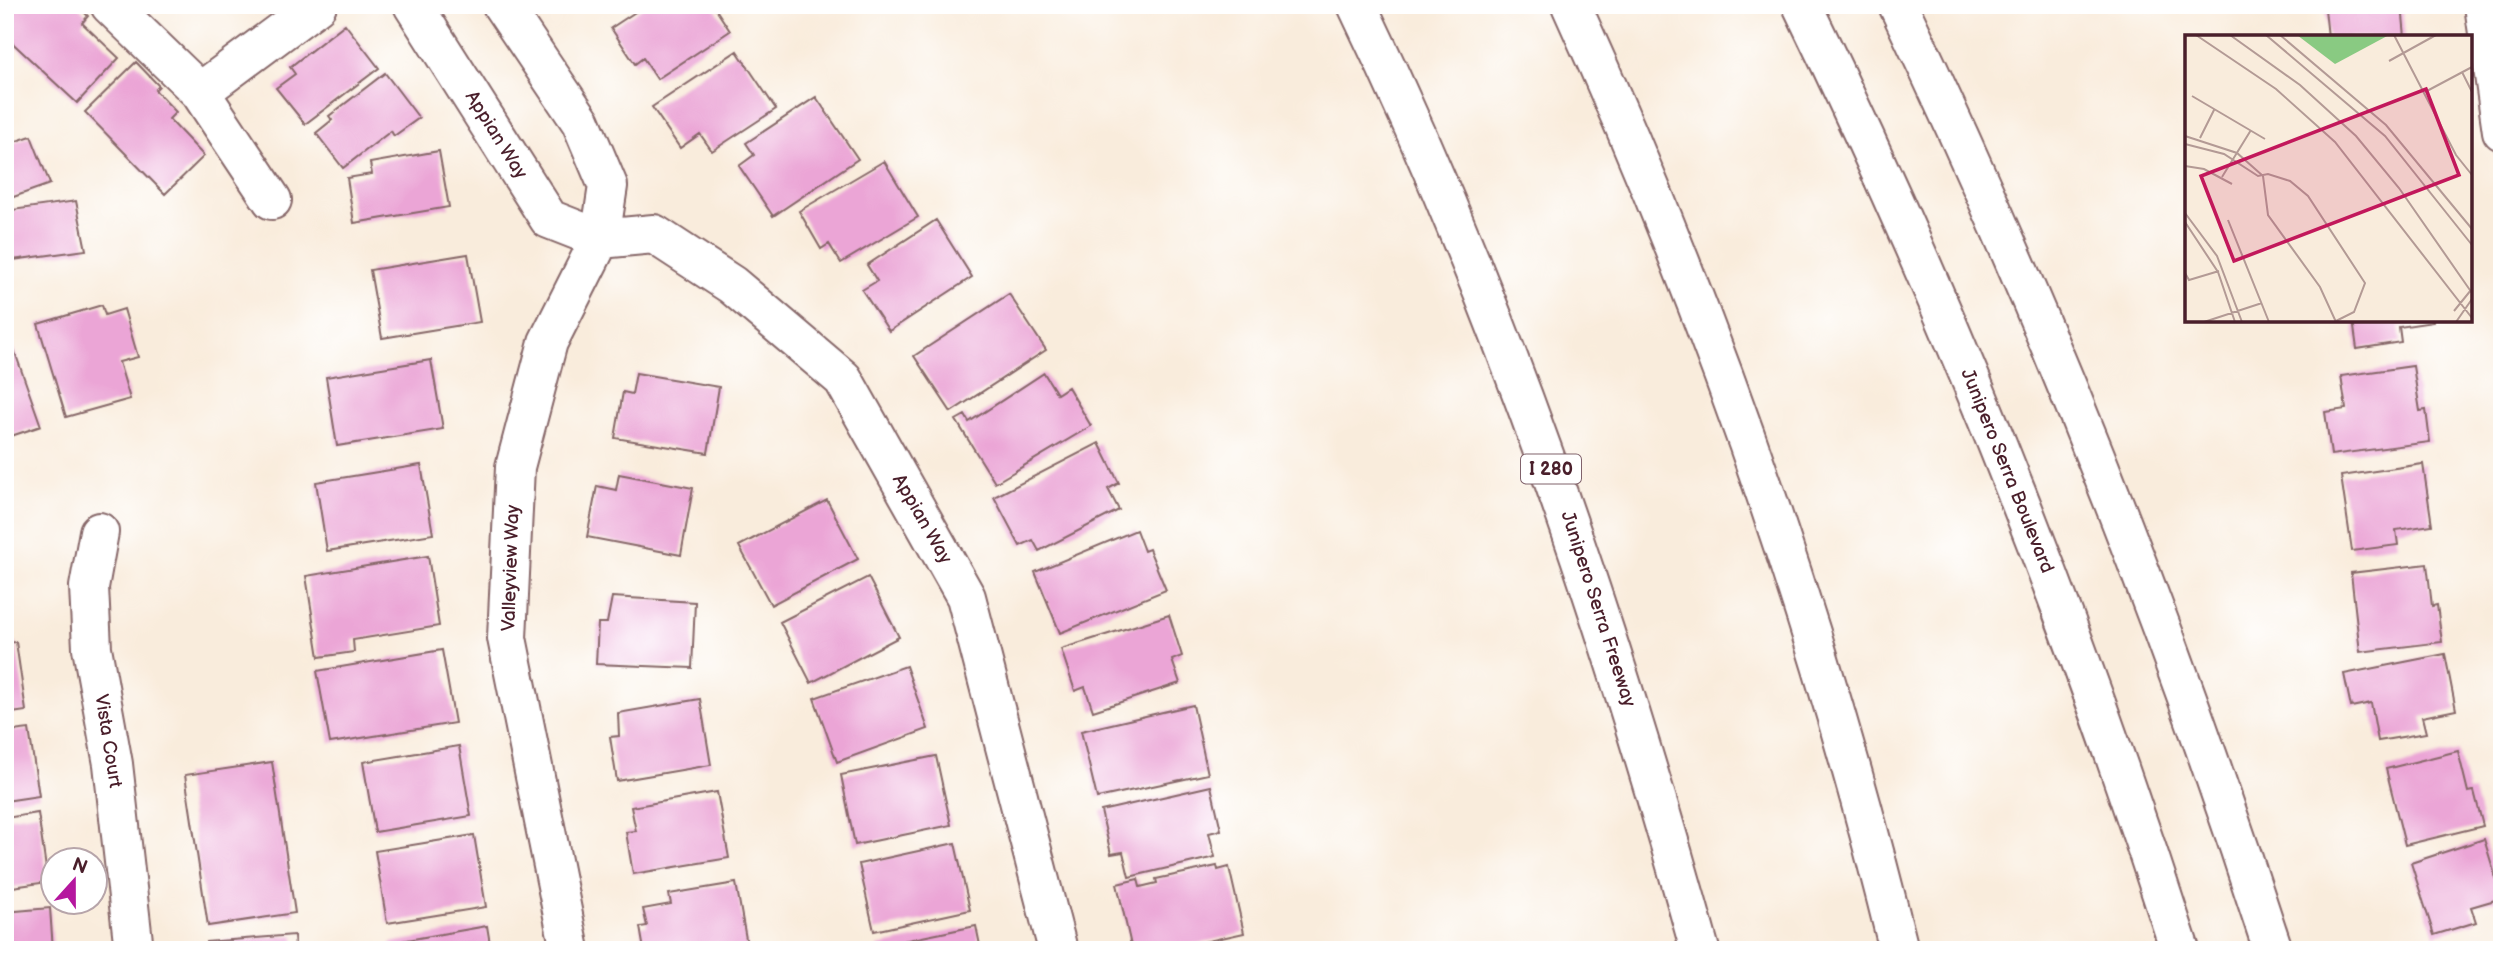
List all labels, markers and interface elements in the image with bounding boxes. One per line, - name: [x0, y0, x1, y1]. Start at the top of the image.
- inset map: [2185, 35, 2472, 322]
- street label: Appian Way: [460, 87, 532, 184]
- street label: Junipero Serra Boulevard: [1955, 365, 2059, 577]
- road number: I 280: [1521, 454, 1581, 484]
- street label: Appian Way: [887, 470, 957, 568]
- street label: Valleyview Way: [497, 504, 525, 632]
- street label: Junipero Serra Freeway: [1556, 508, 1641, 710]
- street label: Vista Court: [89, 693, 127, 790]
- north arrow: [38, 846, 108, 916]
- text: N: [69, 853, 90, 880]

